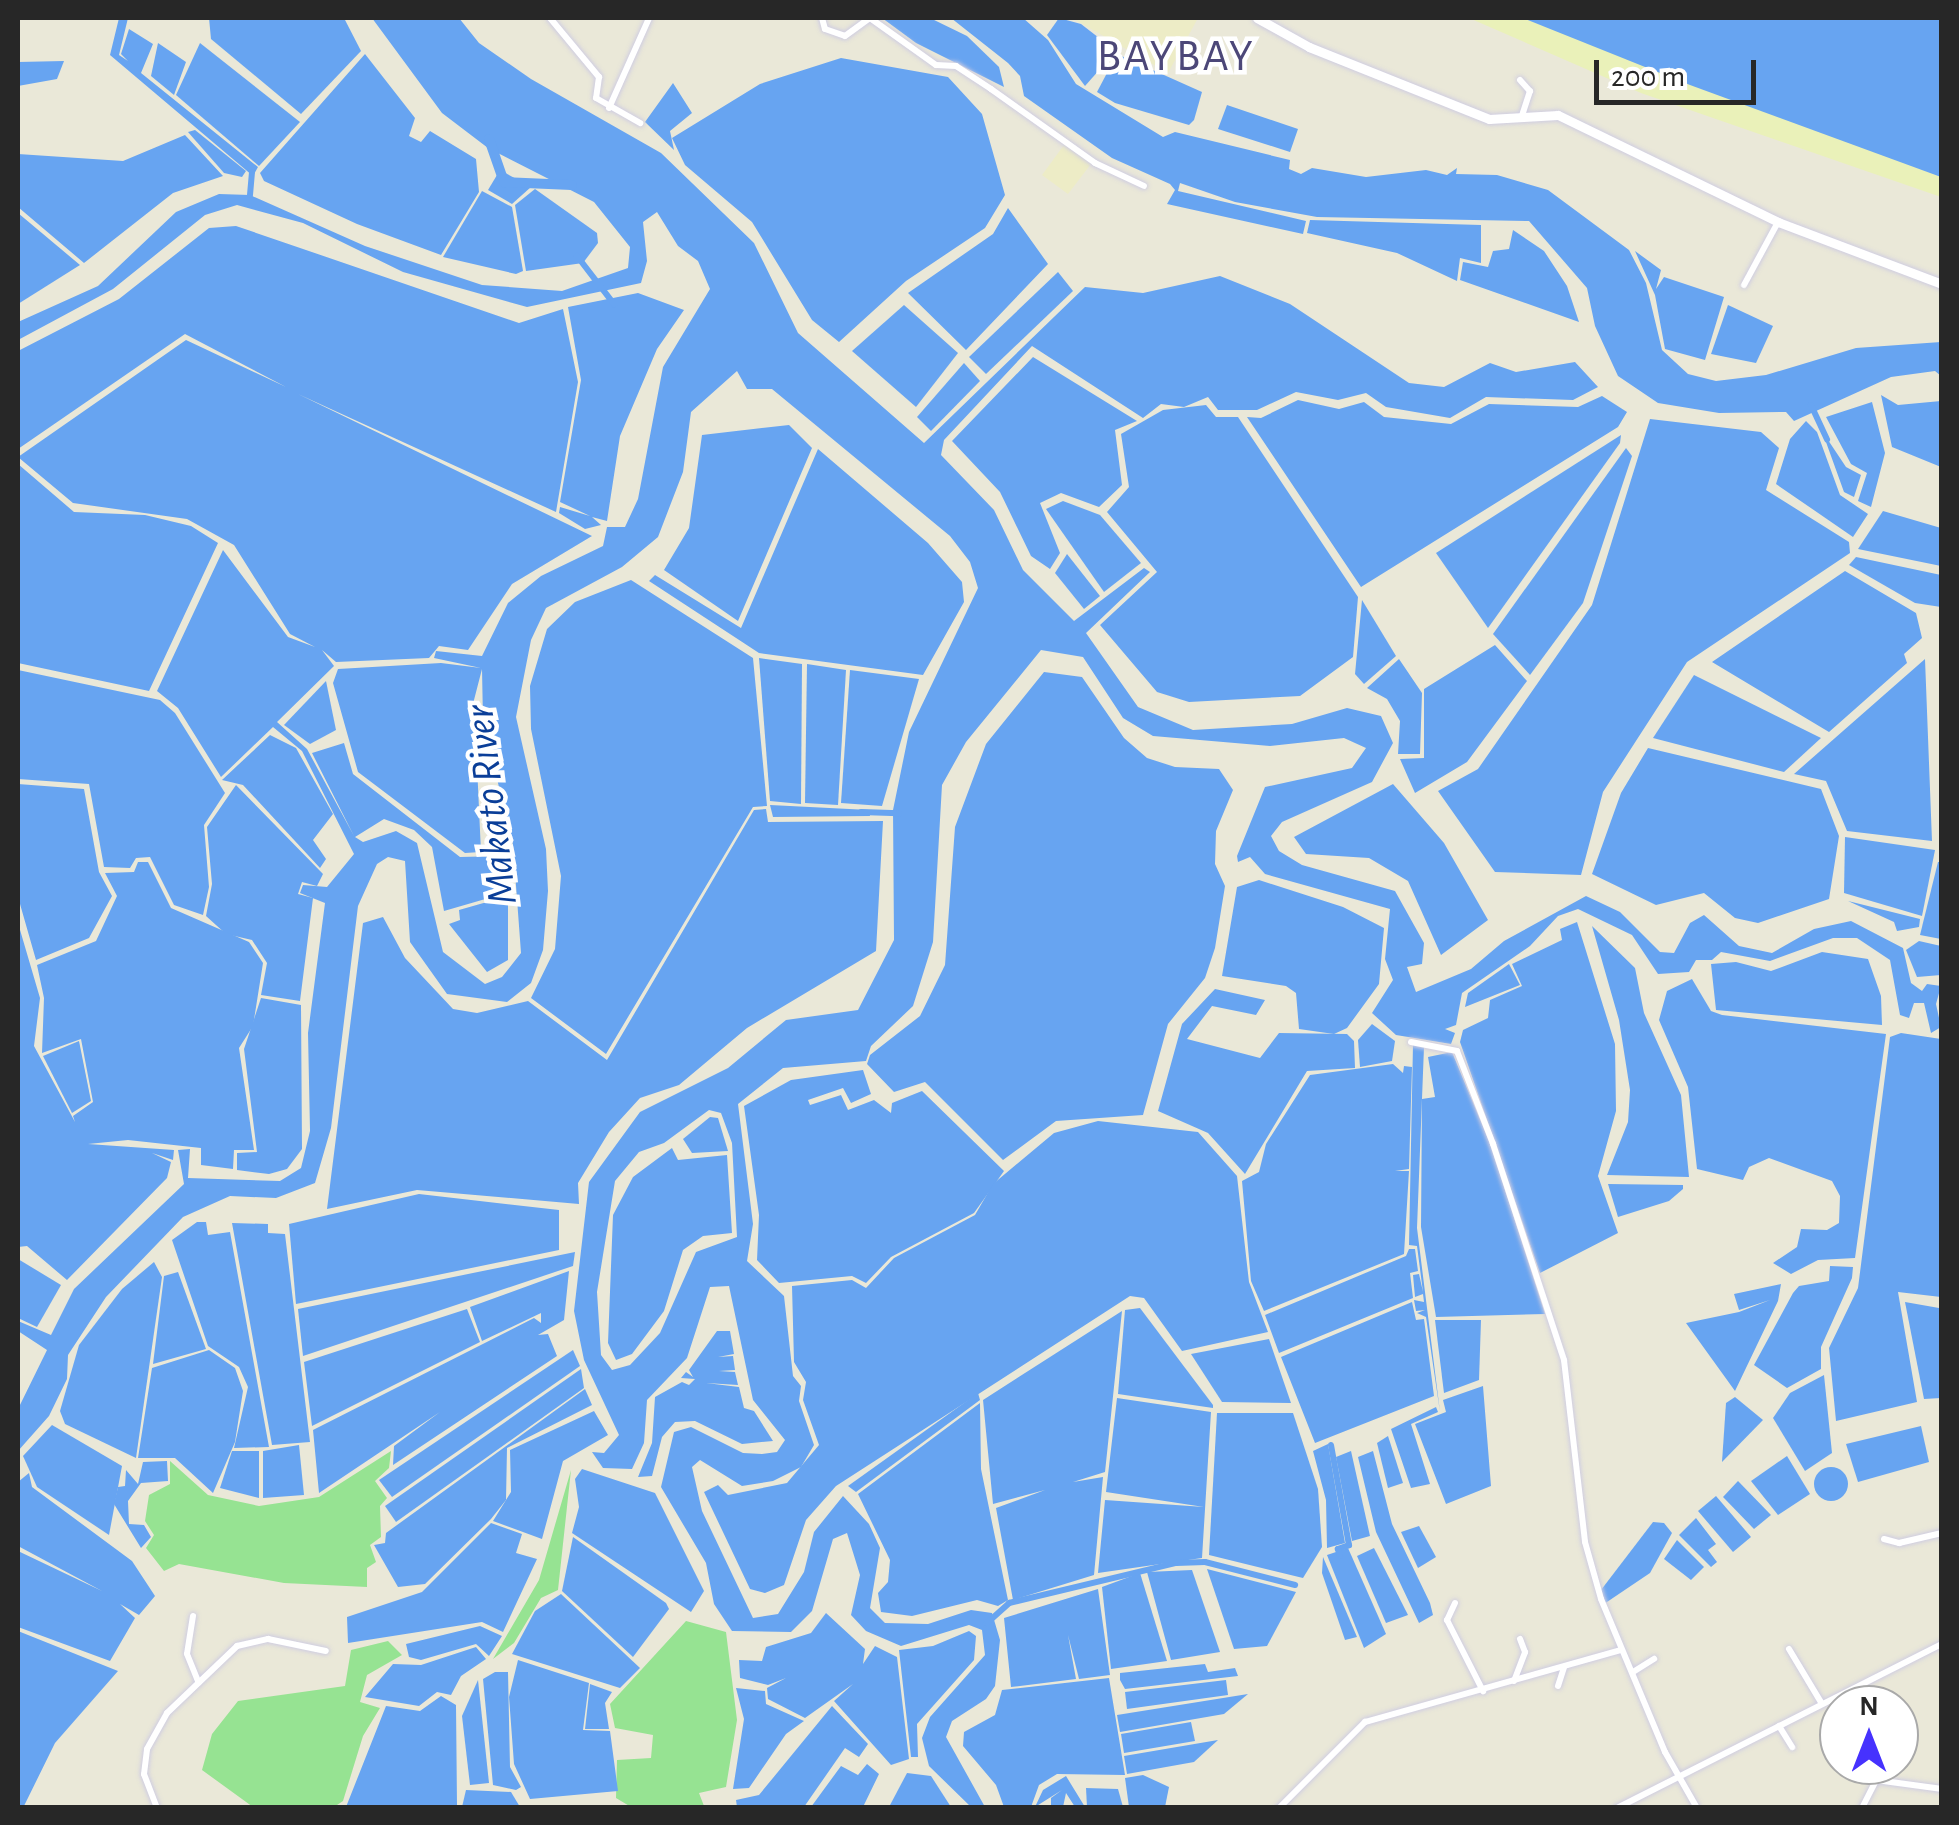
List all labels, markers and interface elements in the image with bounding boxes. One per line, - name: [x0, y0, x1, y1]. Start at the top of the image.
- district label: BAYBAY: [1097, 30, 1255, 84]
- scale bar: [1599, 40, 1762, 102]
- text: 200 m: [1611, 62, 1685, 92]
- water label: Makato River: [454, 702, 528, 908]
- north arrow: [1819, 1685, 1919, 1785]
- text: N: [1859, 1693, 1879, 1721]

